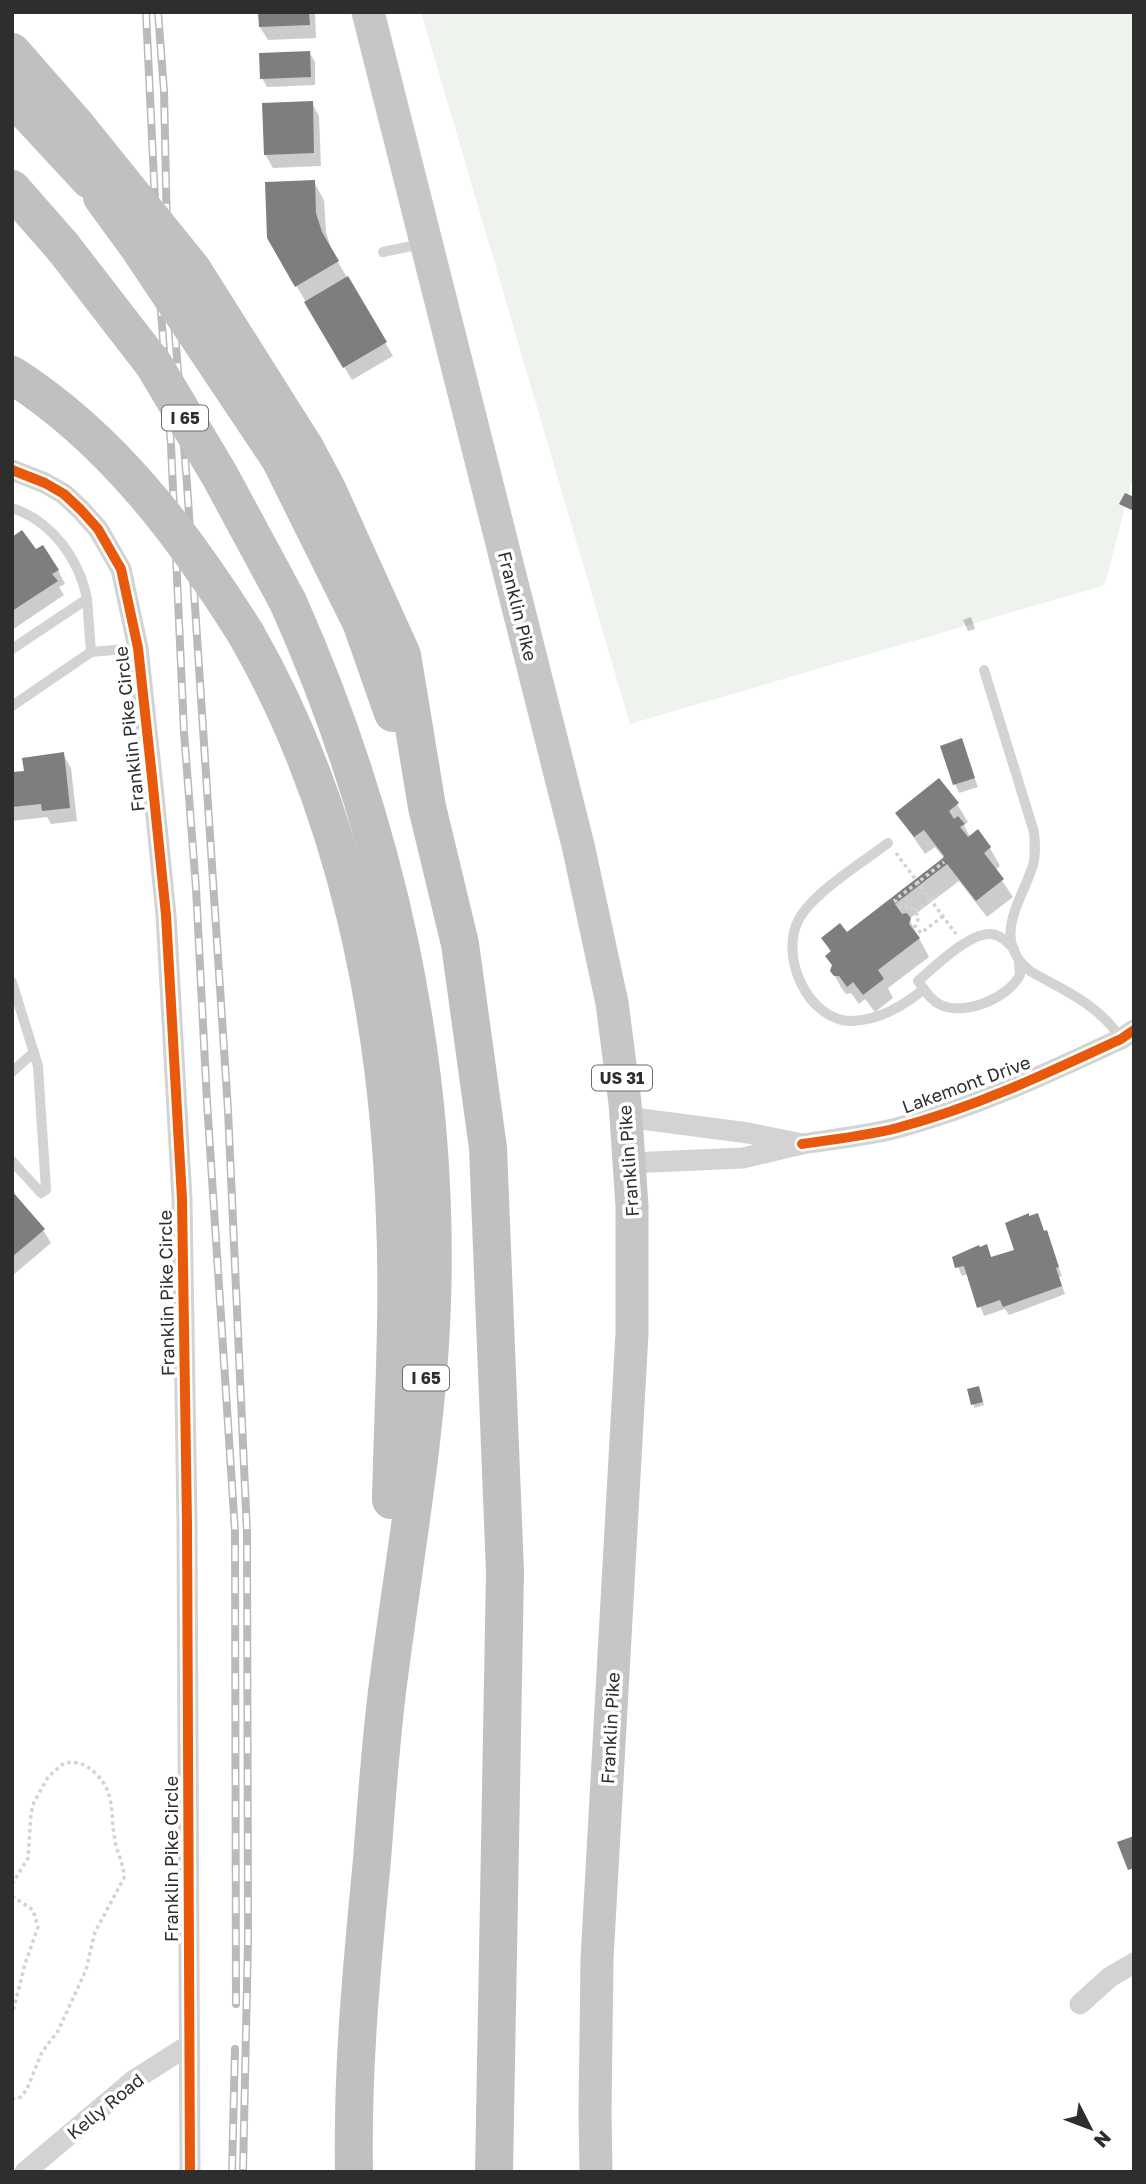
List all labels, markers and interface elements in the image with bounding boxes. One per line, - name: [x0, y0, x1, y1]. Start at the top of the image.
- road number: I 65: [162, 406, 208, 430]
- street label: Franklin Pike: [494, 549, 542, 663]
- street label: Franklin Pike Circle: [109, 645, 149, 813]
- street label: Lakemont Drive: [899, 1051, 1033, 1117]
- road number: US 31: [592, 1066, 652, 1090]
- street label: Franklin Pike: [613, 1104, 643, 1218]
- street label: Franklin Pike Circle: [154, 1210, 178, 1376]
- road number: I 65: [403, 1366, 449, 1390]
- street label: Franklin Pike: [596, 1672, 624, 1784]
- street label: Franklin Pike Circle: [160, 1776, 182, 1942]
- street label: Kelly Road: [62, 2068, 148, 2144]
- north arrow: [1055, 2093, 1125, 2163]
- text: N: [1090, 2127, 1116, 2153]

